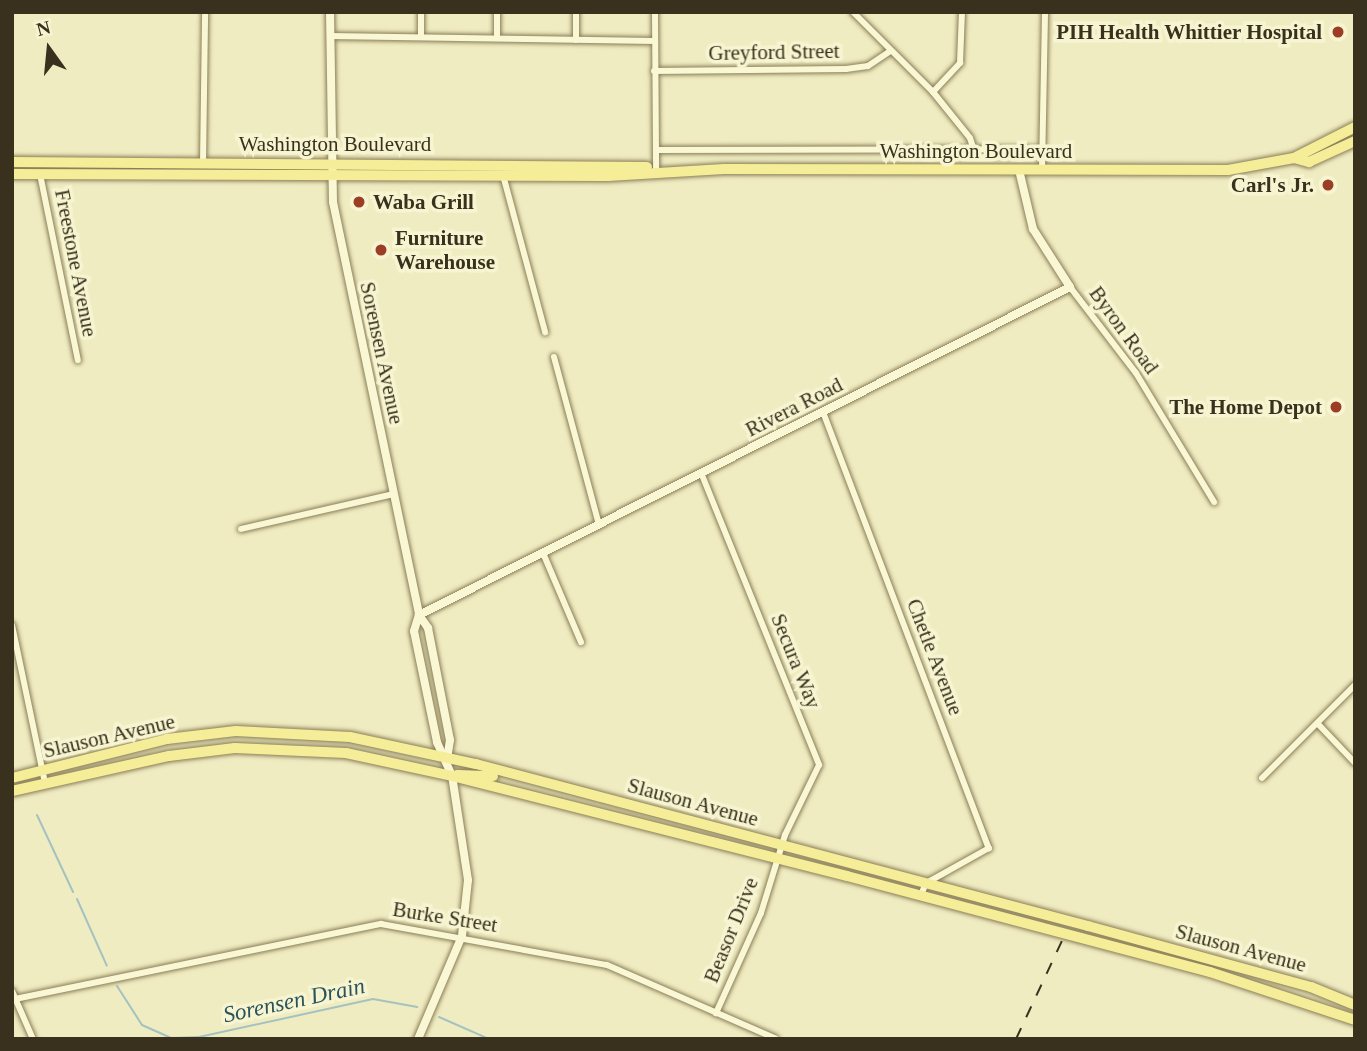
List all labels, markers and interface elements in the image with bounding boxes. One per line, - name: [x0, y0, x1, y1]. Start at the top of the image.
- north arrow: [14, 14, 84, 84]
- text: N: [34, 16, 53, 40]
- place label: PIH Health Whittier Hospital: [1055, 19, 1322, 45]
- marker: PIH Health Whittier Hospital: [1328, 22, 1348, 42]
- street label: Greyford Street: [708, 38, 840, 66]
- street label: Washington Boulevard: [239, 131, 431, 157]
- street label: Washington Boulevard: [880, 138, 1072, 164]
- place label: Carl's Jr.: [1231, 172, 1314, 198]
- marker: Carl's Jr.: [1320, 177, 1336, 193]
- street label: Freestone Avenue: [49, 187, 103, 339]
- place label: Waba Grill: [373, 189, 474, 215]
- marker: Waba Grill: [351, 194, 367, 210]
- place label: Furniture Warehouse: [395, 225, 495, 275]
- marker: Furniture Warehouse: [373, 242, 389, 258]
- street label: Sorensen Avenue: [354, 279, 410, 427]
- street label: Byron Road: [1084, 281, 1164, 379]
- street label: Rivera Road: [741, 372, 847, 442]
- place label: The Home Depot: [1169, 394, 1322, 420]
- marker: The Home Depot: [1328, 399, 1344, 415]
- street label: Chetle Avenue: [901, 595, 969, 719]
- street label: Secura Way: [766, 610, 826, 712]
- street label: Slauson Avenue: [40, 708, 178, 764]
- street label: Slauson Avenue: [624, 772, 762, 832]
- street label: Beasor Drive: [698, 874, 764, 986]
- street label: Burke Street: [391, 896, 499, 938]
- street label: Slauson Avenue: [1172, 918, 1310, 978]
- water label: Sorensen Drain: [221, 973, 367, 1029]

